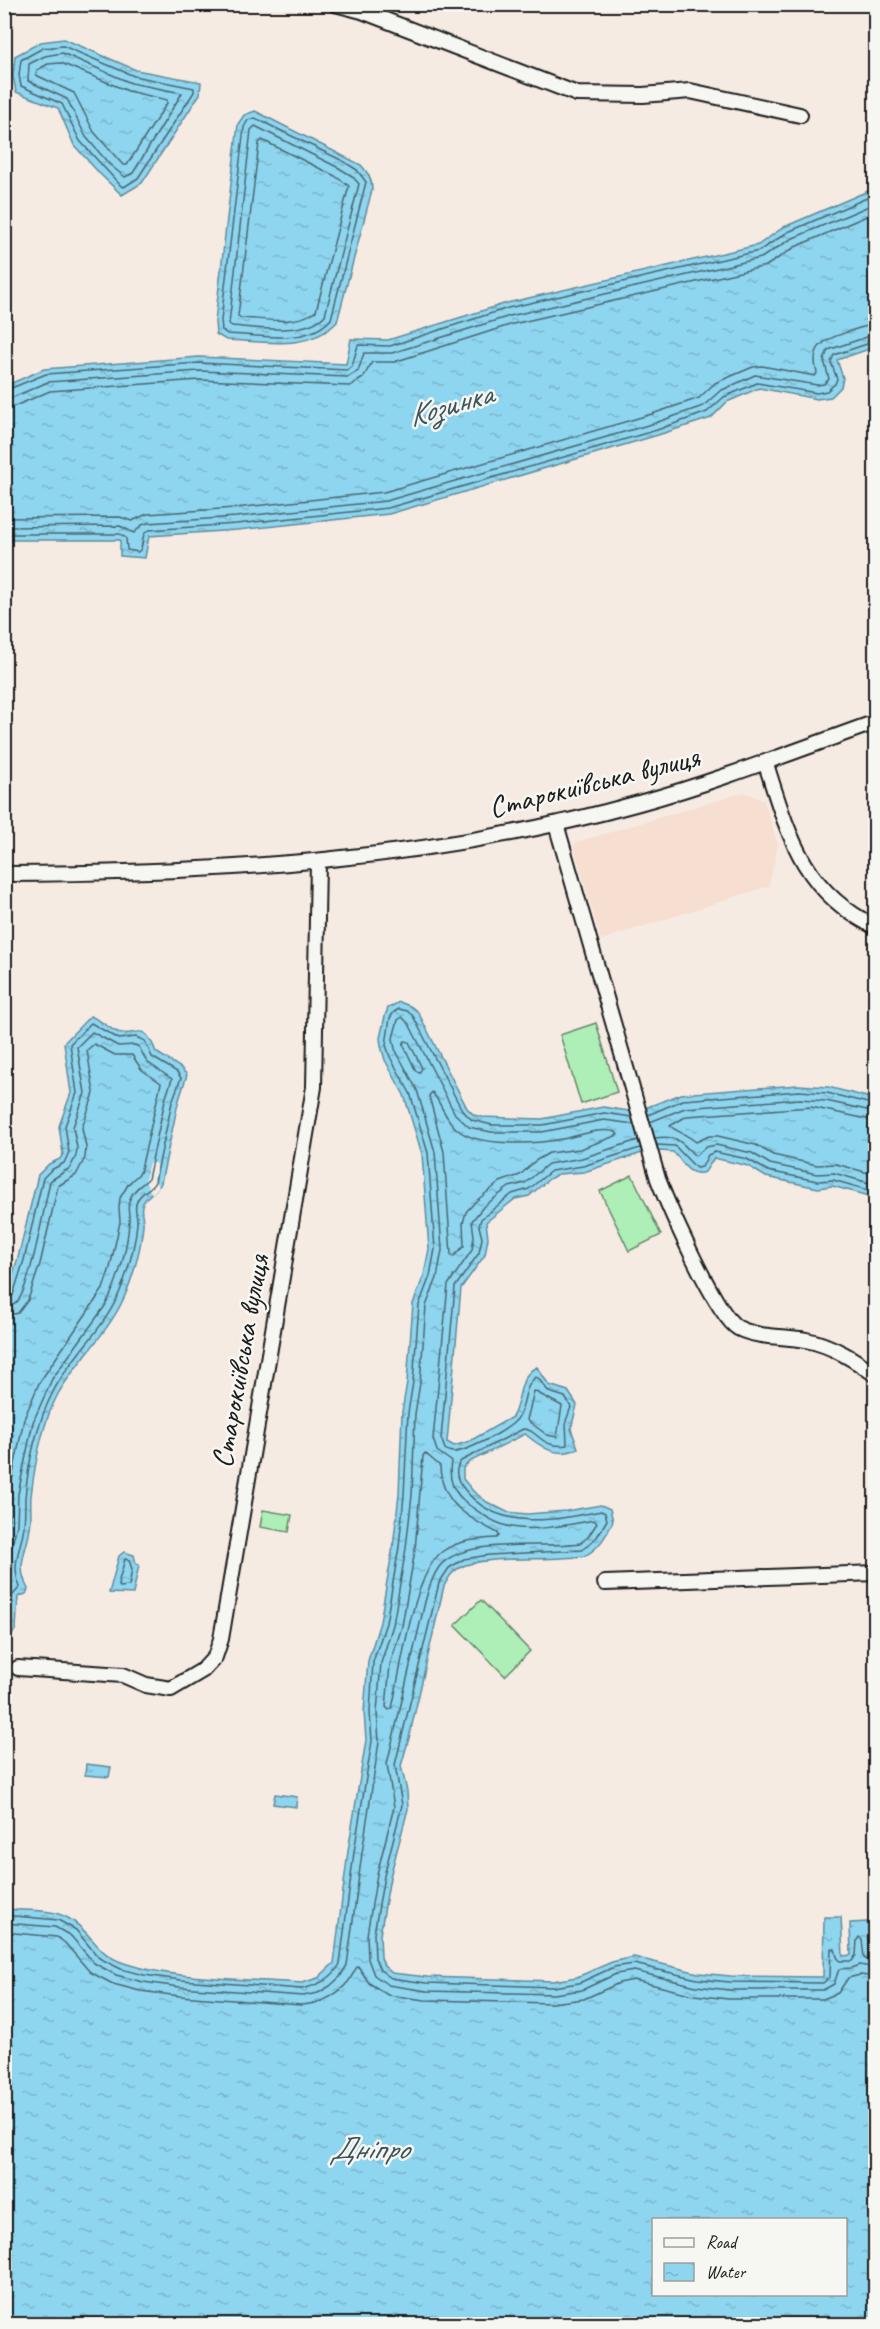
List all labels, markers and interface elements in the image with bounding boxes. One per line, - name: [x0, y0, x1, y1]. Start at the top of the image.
- water label: Козинка: [403, 372, 501, 436]
- street label: Старокиївська вулиця: [485, 737, 704, 827]
- street label: Старокиївська вулиця: [203, 1250, 278, 1470]
- water label: Дніпро: [329, 2128, 413, 2169]
- legend: [652, 2218, 847, 2296]
- text: Road: [706, 2231, 739, 2253]
- text: Water: [706, 2261, 747, 2283]

